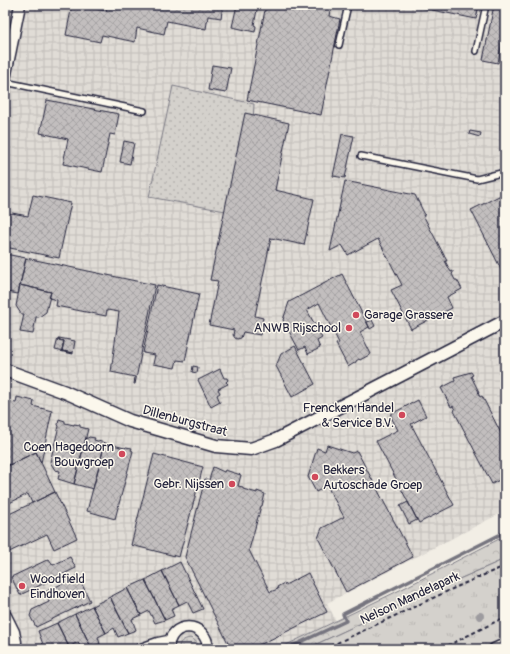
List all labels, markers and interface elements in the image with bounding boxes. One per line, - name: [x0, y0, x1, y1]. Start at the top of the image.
- place label: Garage Grassere: [364, 307, 454, 323]
- marker: Garage Grassere: [351, 310, 361, 320]
- place label: ANWB Rijschool: [254, 320, 341, 336]
- marker: ANWB Rijschool: [344, 323, 354, 333]
- place label: Frencken Handel & Service B.V.: [303, 400, 394, 431]
- street label: Dillenburgstraat: [141, 402, 230, 440]
- marker: Frencken Handel & Service B.V.: [397, 410, 407, 420]
- place label: Coen Hagedoorn Bouwgroep: [23, 439, 114, 470]
- marker: Coen Hagedoorn Bouwgroep: [117, 449, 127, 459]
- place label: Bekkers Autoschade Groep: [323, 462, 423, 493]
- marker: Bekkers Autoschade Groep: [310, 472, 320, 482]
- place label: Gebr. Nijssen: [154, 476, 224, 492]
- marker: Gebr. Nijssen: [227, 479, 237, 489]
- street label: Nelson Mandelapark: [358, 568, 463, 628]
- place label: Woodfield Eindhoven: [30, 571, 85, 602]
- marker: Woodfield Eindhoven: [17, 581, 27, 591]

